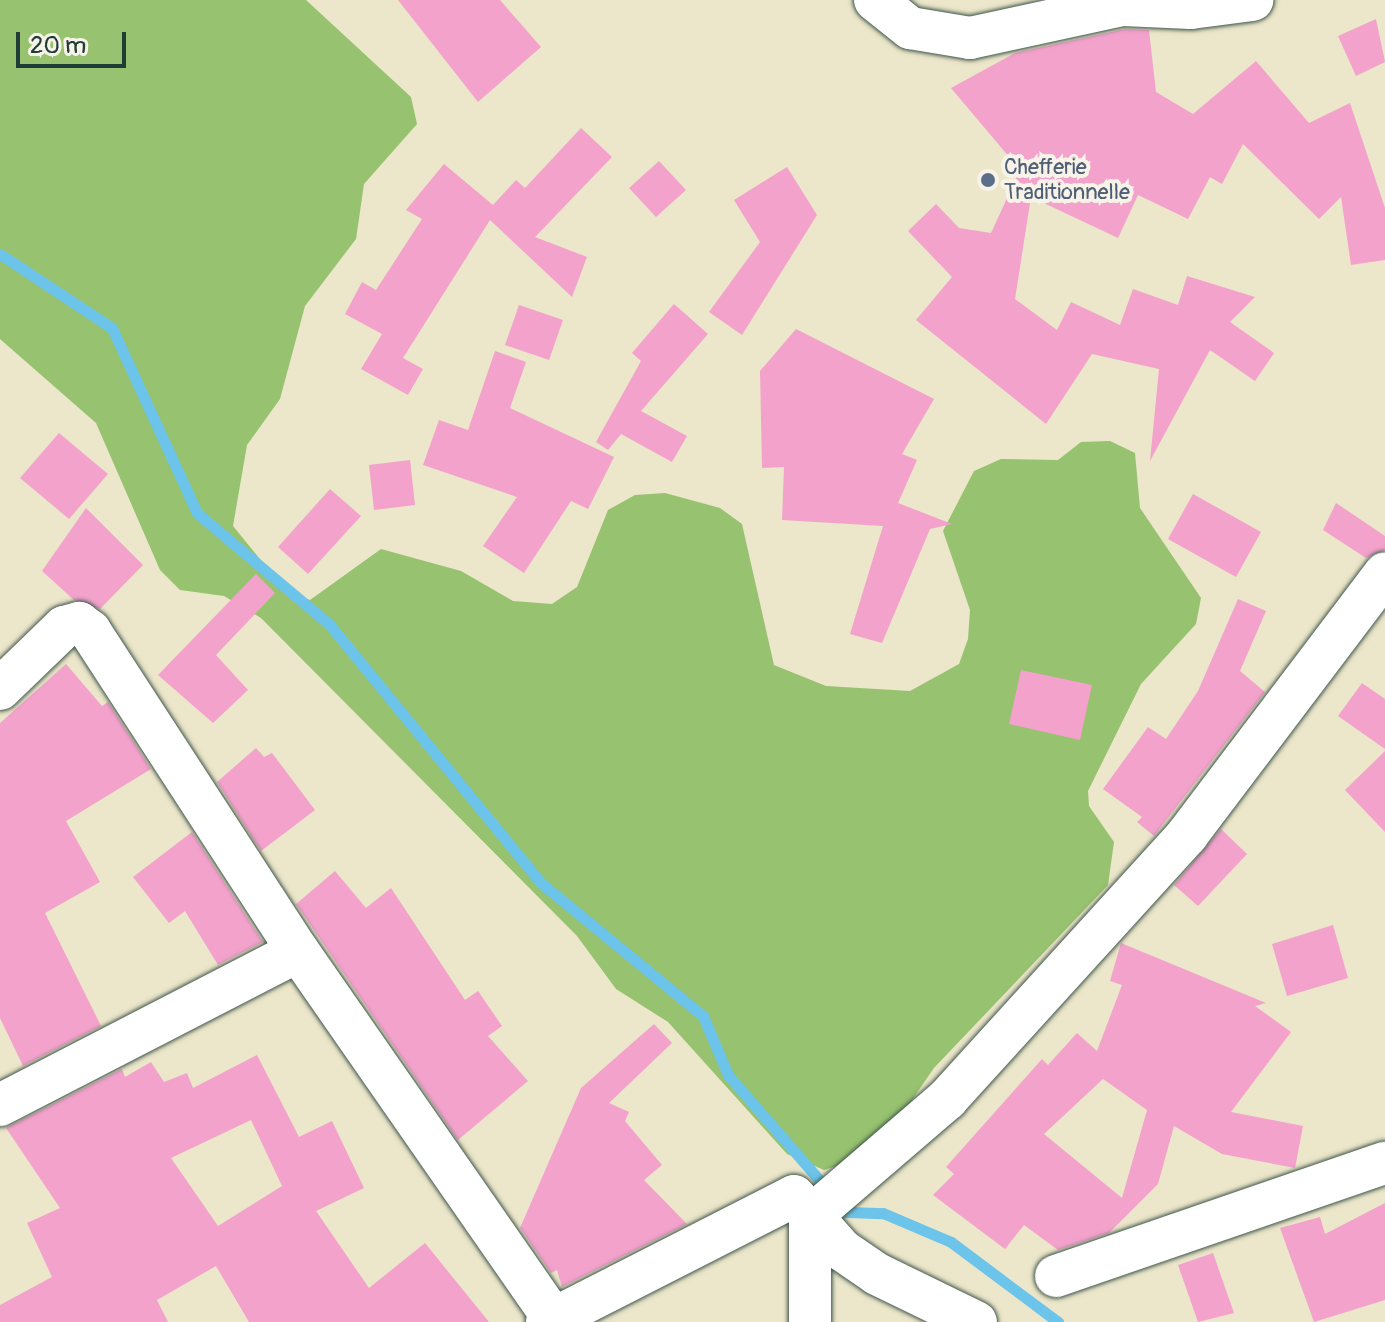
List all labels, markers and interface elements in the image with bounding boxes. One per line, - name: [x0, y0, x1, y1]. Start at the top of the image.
- scale bar: [20, 16, 130, 66]
- text: 20 m: [30, 31, 86, 60]
- place label: Chefferie Traditionnelle: [1004, 154, 1130, 206]
- marker: Chefferie Traditionnelle: [979, 171, 997, 189]

